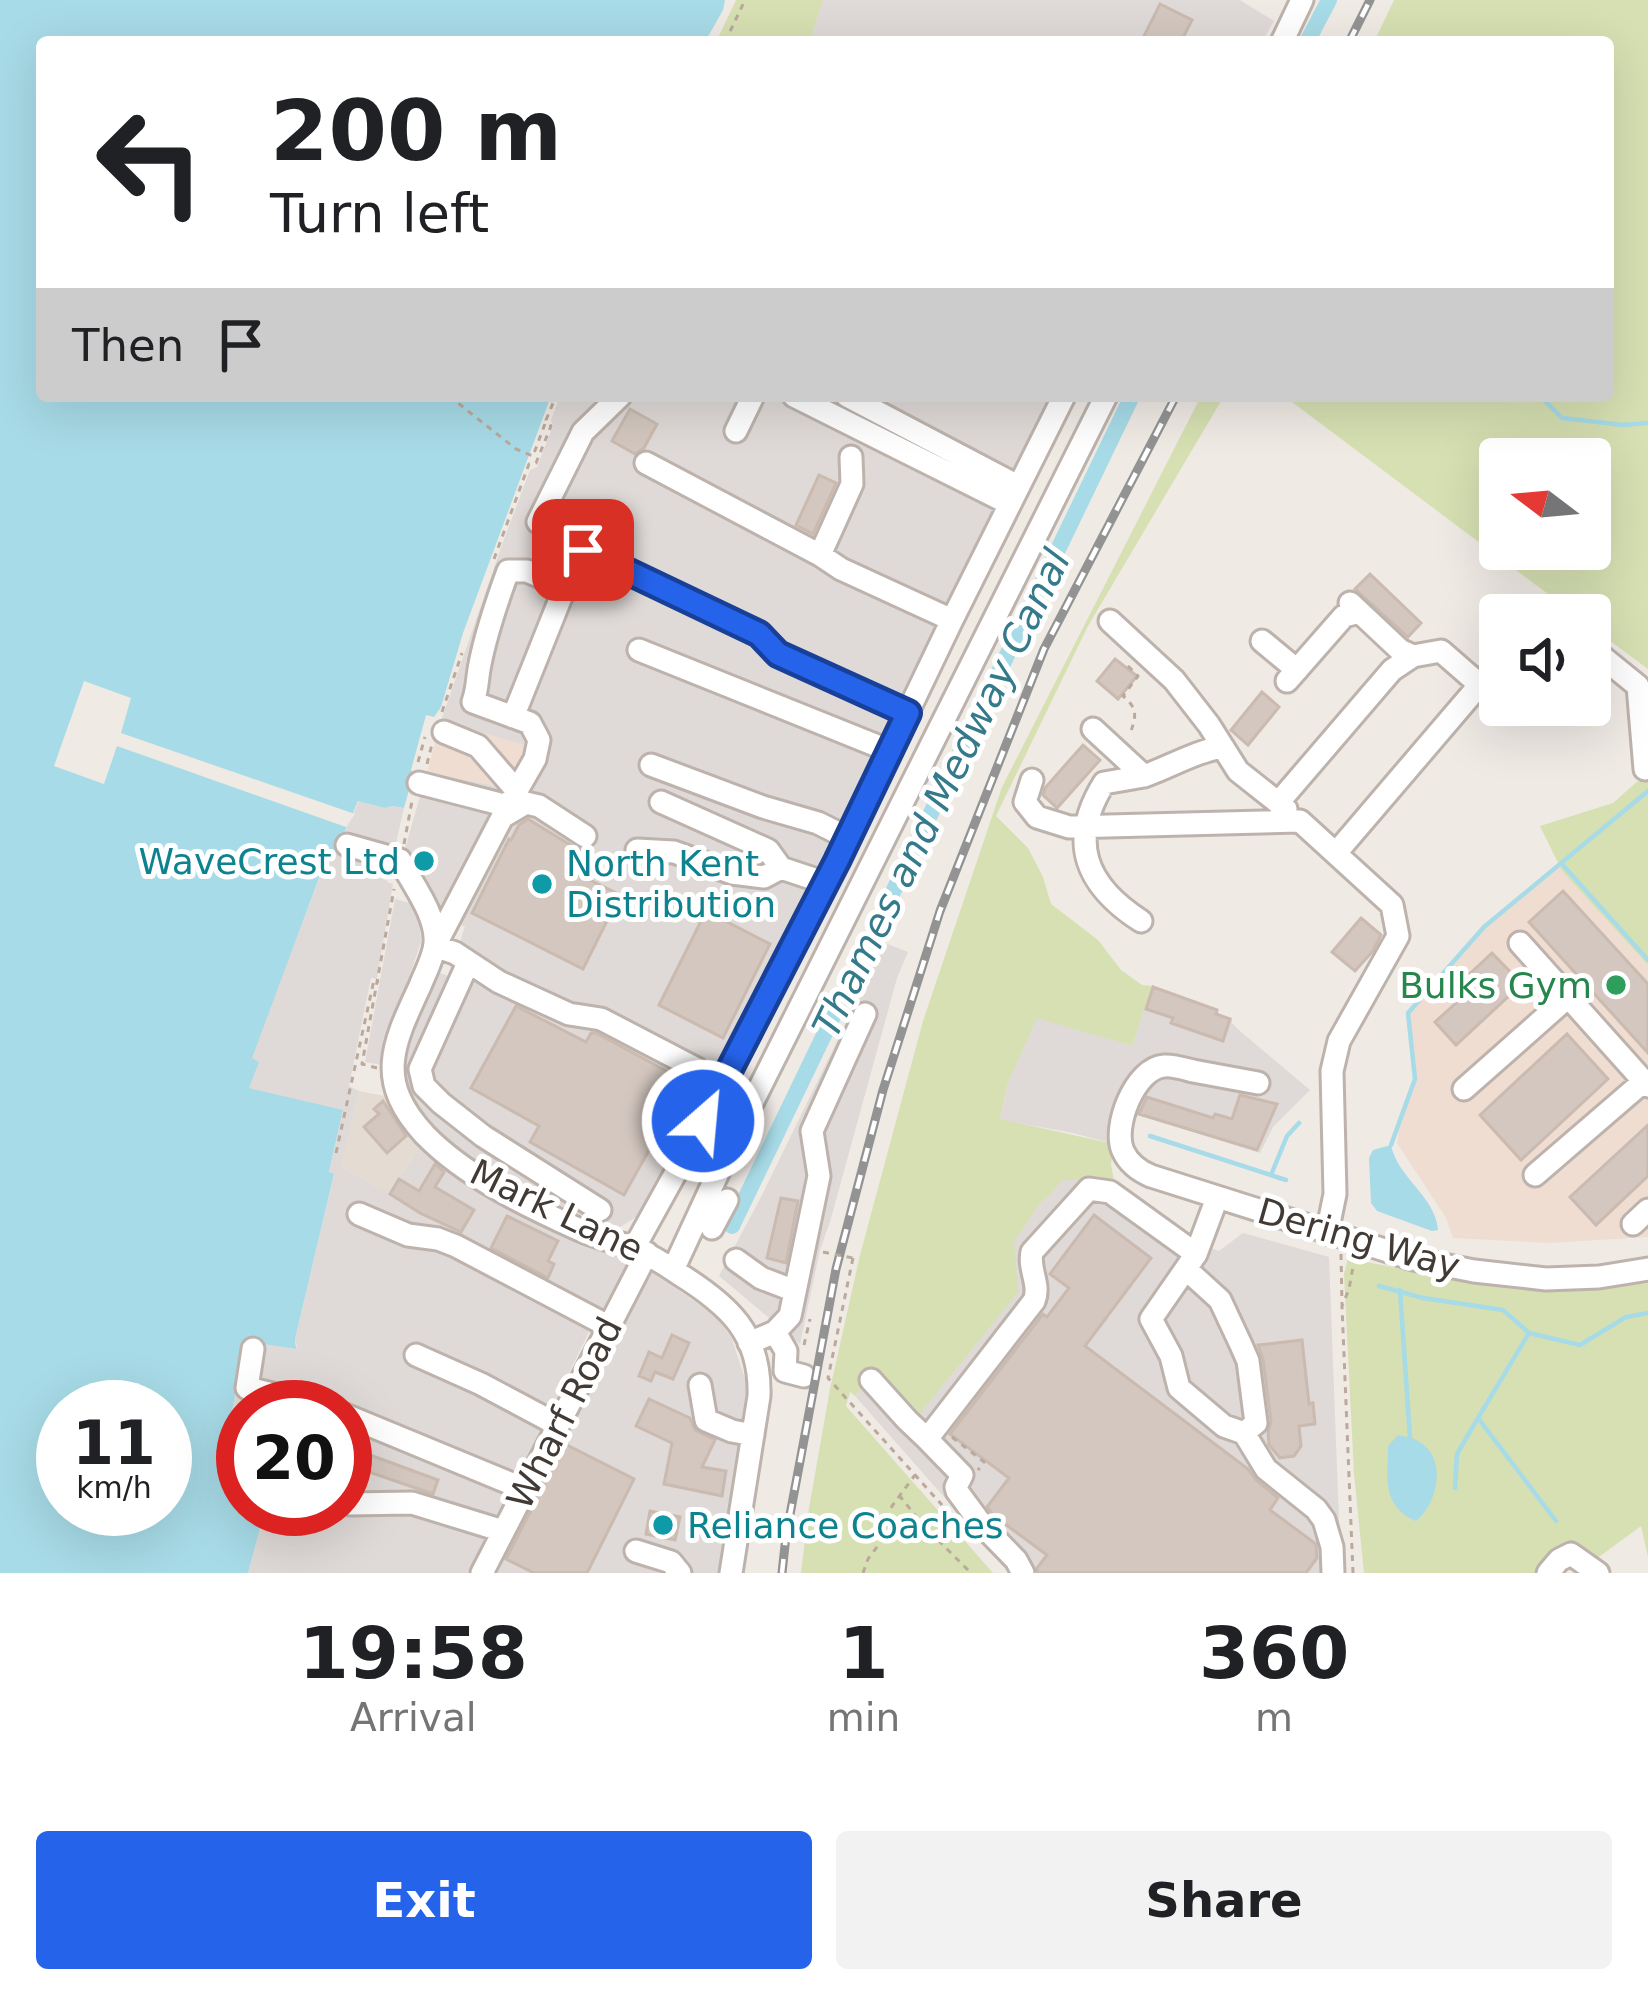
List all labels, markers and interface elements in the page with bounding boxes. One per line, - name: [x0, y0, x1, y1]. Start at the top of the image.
- text: 200 m: [270, 82, 562, 180]
- icon: left: [72, 84, 228, 240]
- text: Turn left: [270, 182, 489, 245]
- icon: arrive: [208, 312, 274, 378]
- text: Then: [72, 319, 184, 372]
- north arrow: [1479, 438, 1611, 570]
- map controls: [1479, 438, 1611, 726]
- pin: [532, 499, 634, 601]
- icon: arrive: [550, 517, 616, 583]
- water label: Thames and Medway Canal: [803, 542, 1079, 1044]
- button: sound: [1479, 594, 1611, 726]
- place label: WaveCrest Ltd: [139, 841, 400, 882]
- place label: North Kent Distribution: [566, 843, 776, 925]
- marker: WaveCrest Ltd: [411, 848, 437, 874]
- marker: North Kent Distribution: [529, 871, 555, 897]
- place label: Bulks Gym: [1399, 965, 1592, 1006]
- marker: Bulks Gym: [1603, 972, 1629, 998]
- position arrow: [640, 1058, 766, 1184]
- street label: Mark Lane: [464, 1151, 650, 1270]
- street label: Dering Way: [1253, 1190, 1465, 1287]
- street label: Wharf Road: [499, 1310, 630, 1516]
- speed limit sign: 20: [216, 1380, 372, 1536]
- text: 11: [72, 1408, 156, 1478]
- text: km/h: [76, 1470, 152, 1505]
- place label: Reliance Coaches: [687, 1505, 1004, 1546]
- marker: Reliance Coaches: [650, 1512, 676, 1538]
- text: 19:58: [299, 1611, 528, 1695]
- text: 1: [838, 1611, 888, 1695]
- text: 360: [1199, 1611, 1349, 1695]
- text: Arrival: [350, 1695, 477, 1740]
- text: min: [827, 1695, 900, 1740]
- text: m: [1255, 1695, 1293, 1740]
- button: Exit: [36, 1831, 812, 1969]
- button: Share: [836, 1831, 1612, 1969]

